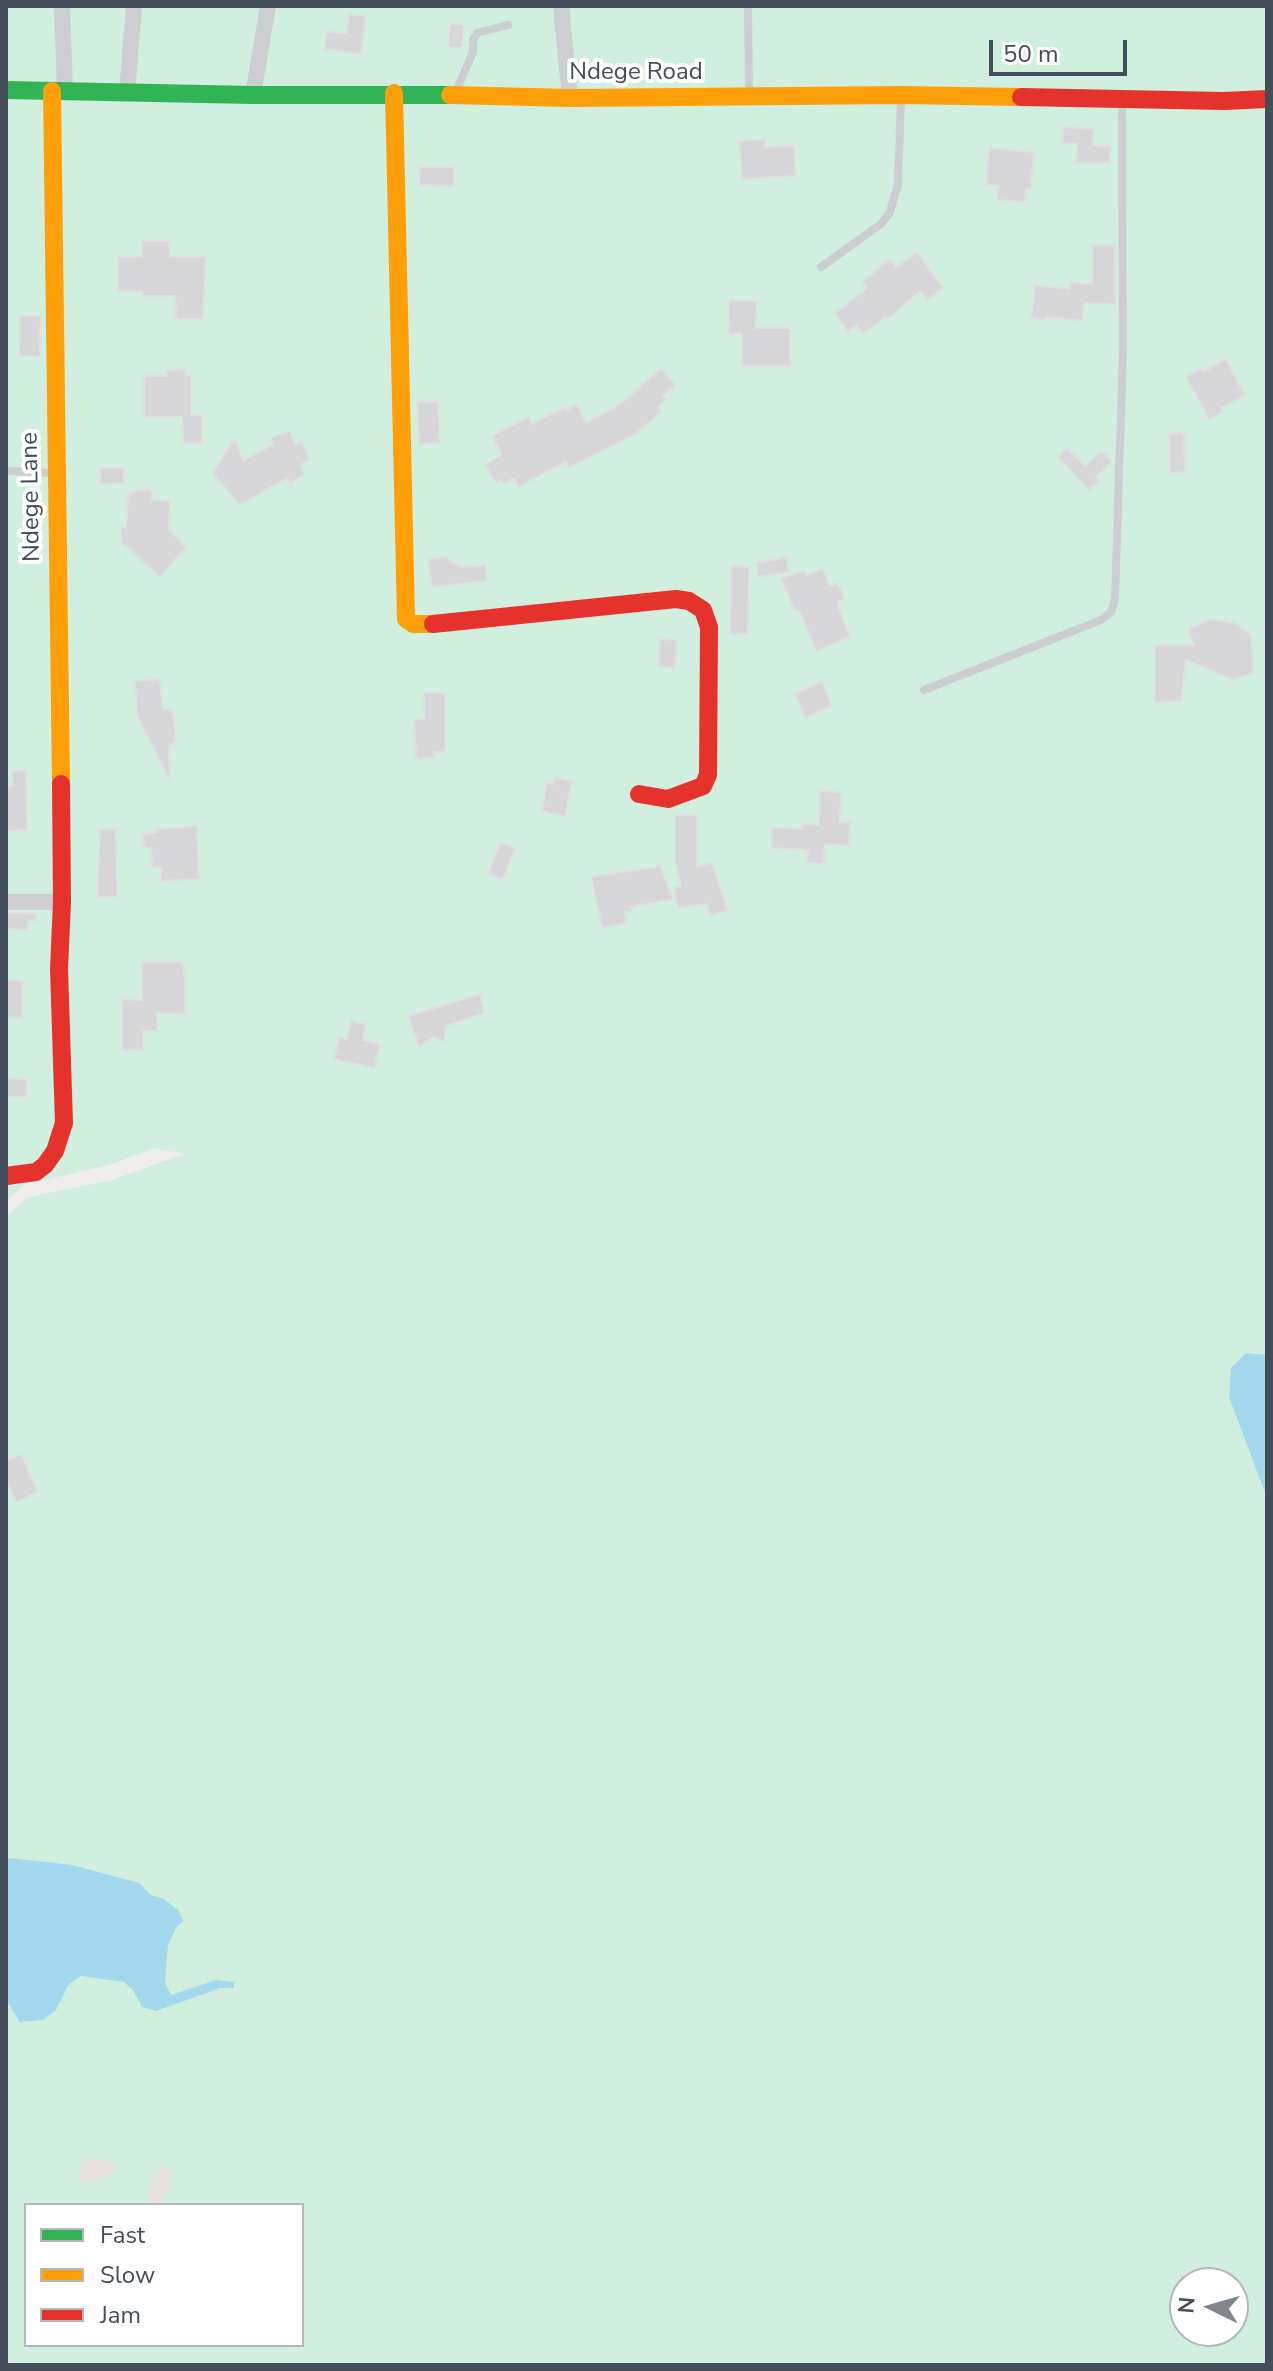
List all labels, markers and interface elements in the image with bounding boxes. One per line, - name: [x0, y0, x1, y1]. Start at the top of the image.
- scale bar: [993, 24, 1131, 74]
- text: 50 m: [1003, 38, 1059, 70]
- street label: Ndege Road: [569, 59, 703, 87]
- street label: Ndege Lane: [16, 432, 48, 562]
- legend: [24, 2203, 304, 2347]
- text: Fast: [100, 2219, 145, 2251]
- text: Slow: [100, 2259, 155, 2291]
- north arrow: [1169, 2267, 1249, 2347]
- text: N: [1171, 2296, 1203, 2315]
- text: Jam: [100, 2299, 141, 2331]

